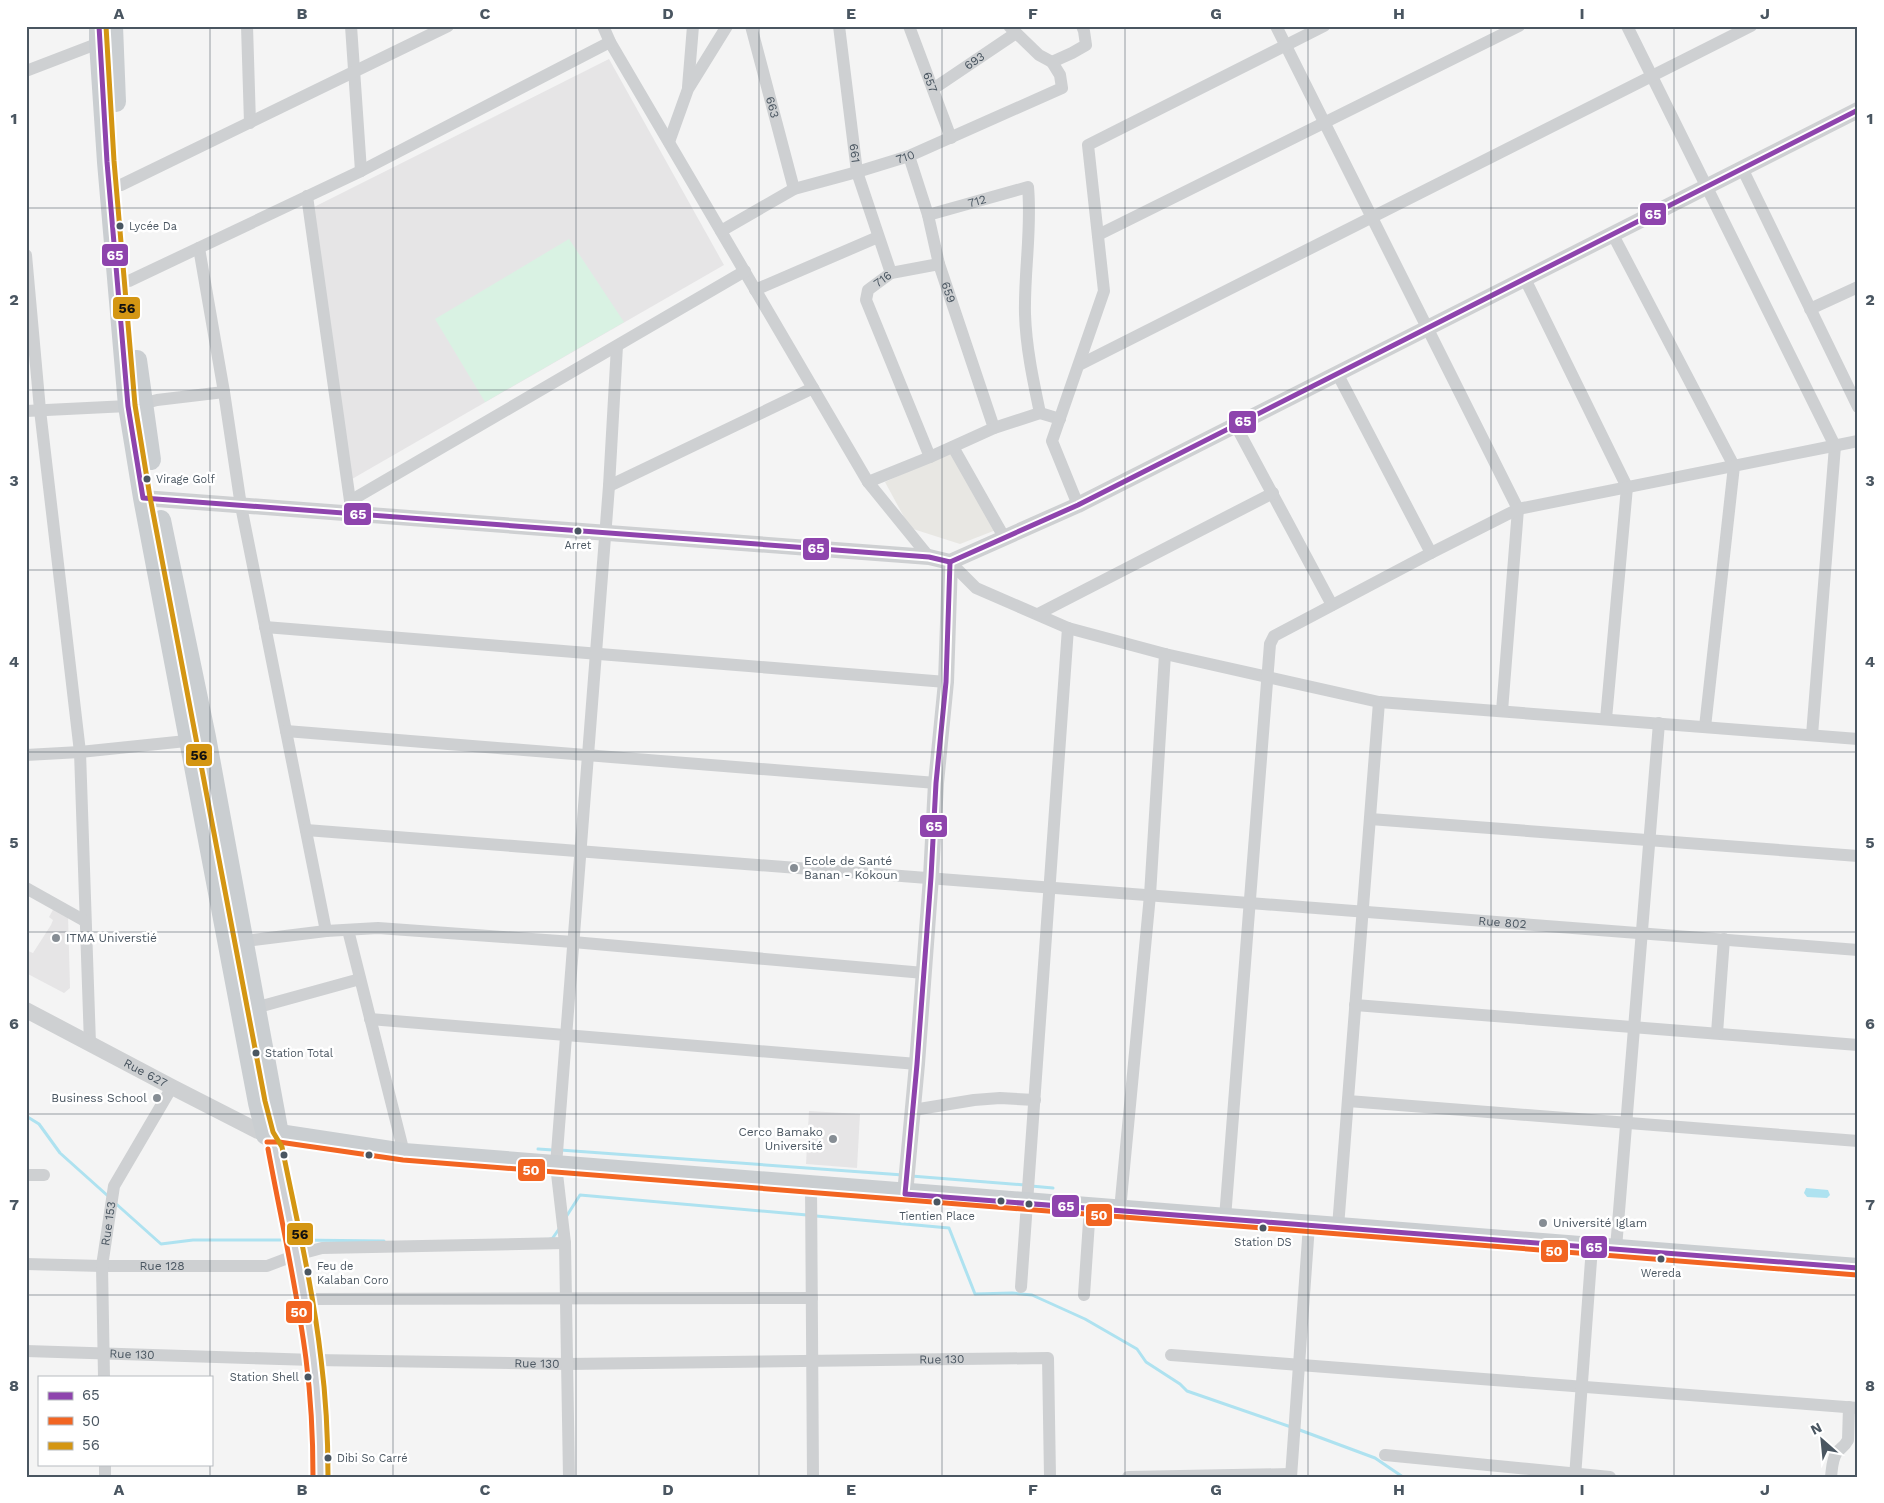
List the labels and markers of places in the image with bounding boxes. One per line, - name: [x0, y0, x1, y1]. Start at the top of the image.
- place label: Lycée Da: [129, 220, 177, 233]
- marker: Lycée Da: [115, 221, 125, 231]
- place label: Virage Golf: [156, 473, 215, 486]
- marker: Virage Golf: [142, 474, 152, 484]
- marker: Arret: [573, 526, 583, 536]
- place label: Arret: [565, 539, 592, 552]
- place label: Ecole de Santé Banan - Kokoun: [804, 854, 898, 882]
- marker: Ecole de Santé Banan - Kokoun: [788, 862, 800, 874]
- place label: ITMA Universtié: [66, 931, 157, 945]
- marker: ITMA Universtié: [50, 932, 62, 944]
- place label: Station Total: [265, 1047, 334, 1060]
- marker: Station Total: [251, 1048, 261, 1058]
- place label: Business School: [51, 1091, 147, 1105]
- marker: Business School: [151, 1092, 163, 1104]
- place label: Cerco Bamako Université: [738, 1125, 823, 1153]
- marker: Cerco Bamako Université: [827, 1133, 839, 1145]
- unlabelled marker: [279, 1150, 289, 1160]
- unlabelled marker: [364, 1150, 374, 1160]
- unlabelled marker: [996, 1196, 1006, 1206]
- marker: Tientien Place: [932, 1197, 942, 1207]
- unlabelled marker: [1024, 1199, 1034, 1209]
- place label: Tientien Place: [899, 1210, 975, 1223]
- place label: Université Iglam: [1553, 1216, 1647, 1230]
- marker: Université Iglam: [1537, 1217, 1549, 1229]
- marker: Station DS: [1258, 1223, 1268, 1233]
- place label: Station DS: [1234, 1236, 1292, 1249]
- marker: Wereda: [1656, 1254, 1666, 1264]
- place label: Feu de Kalaban Coro: [317, 1260, 389, 1287]
- marker: Feu de Kalaban Coro: [303, 1267, 313, 1277]
- place label: Wereda: [1641, 1267, 1681, 1280]
- place label: Station Shell: [230, 1371, 300, 1384]
- marker: Station Shell: [303, 1372, 313, 1382]
- place label: Dibi So Carré: [337, 1452, 408, 1465]
- marker: Dibi So Carré: [323, 1453, 333, 1463]

